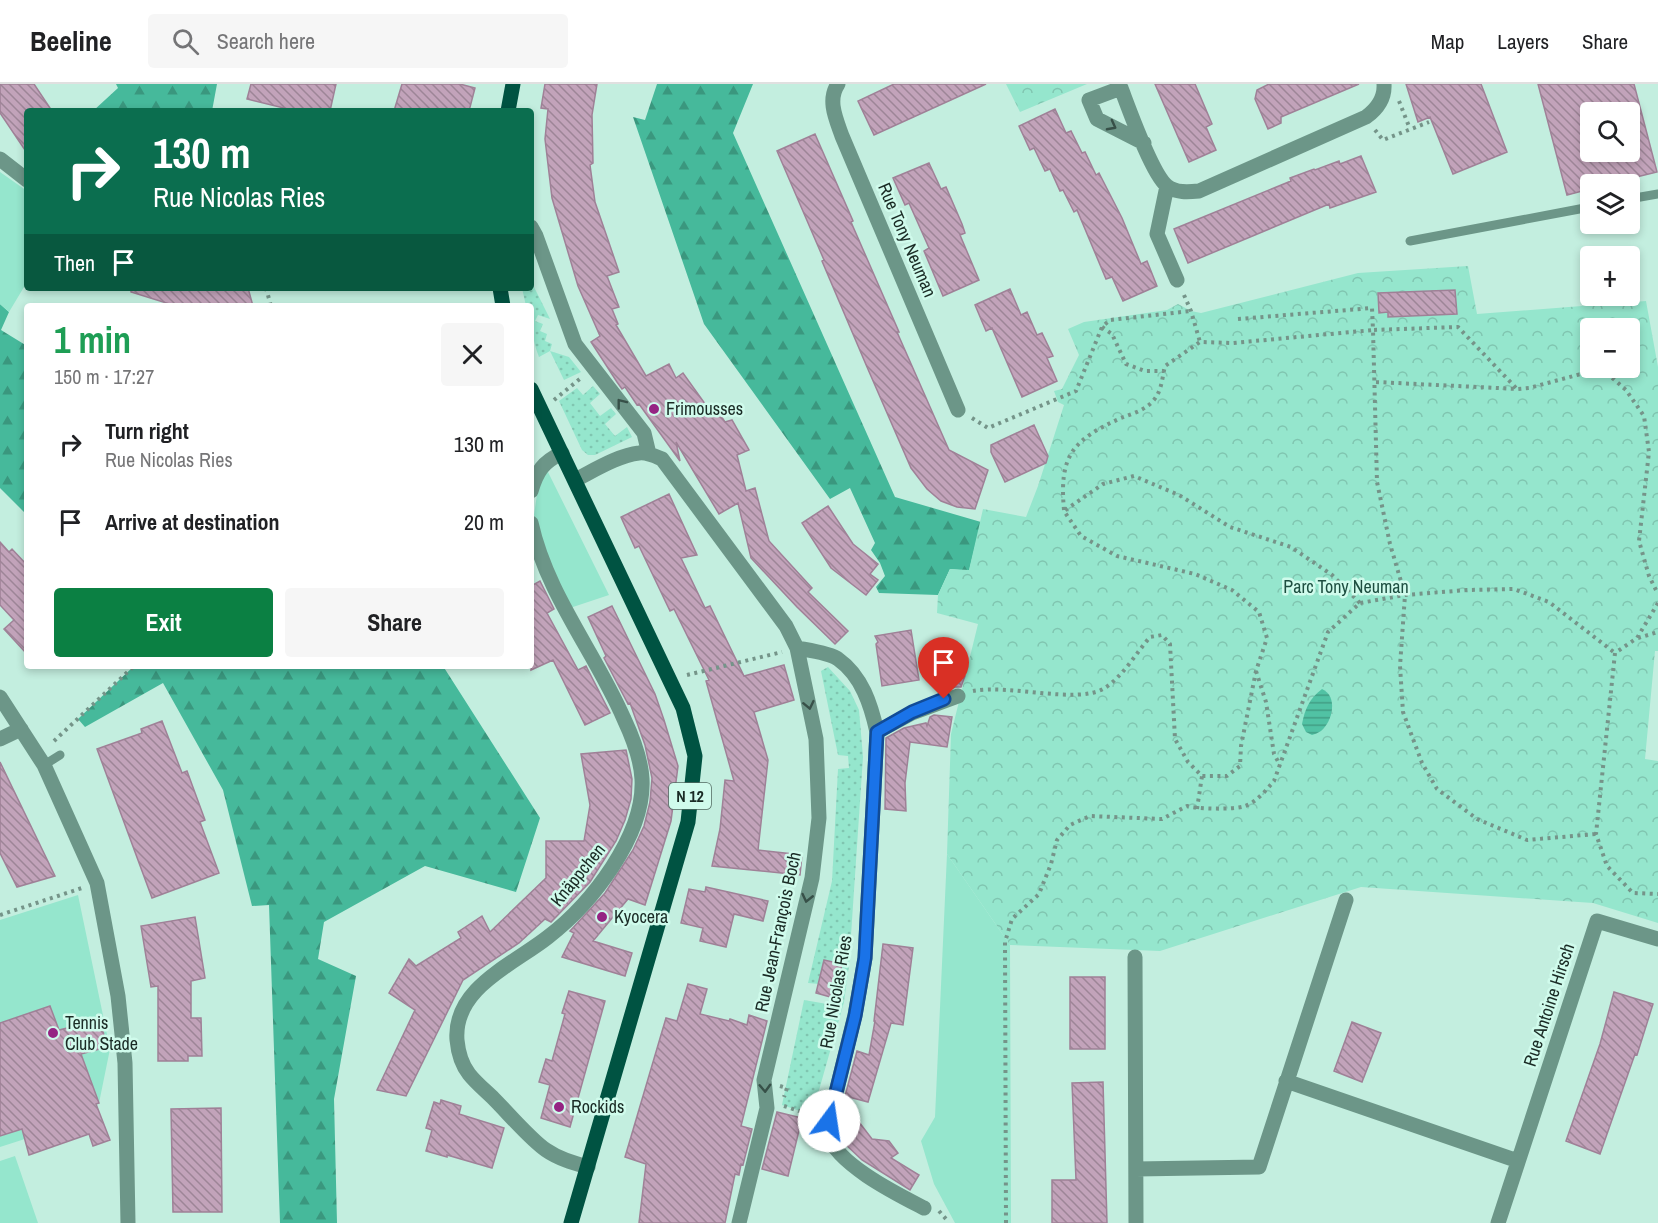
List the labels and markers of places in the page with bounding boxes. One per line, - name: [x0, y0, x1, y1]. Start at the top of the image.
- place label: Frimousses: [666, 396, 743, 421]
- marker: Frimousses: [647, 402, 661, 416]
- pin: [918, 637, 969, 699]
- place label: Kyocera: [614, 904, 668, 929]
- marker: Kyocera: [595, 910, 609, 924]
- place label: Tennis Club Stade: [65, 1010, 138, 1056]
- marker: Tennis Club Stade: [46, 1026, 60, 1040]
- place label: Rockids: [571, 1094, 624, 1119]
- marker: Rockids: [552, 1100, 566, 1114]

